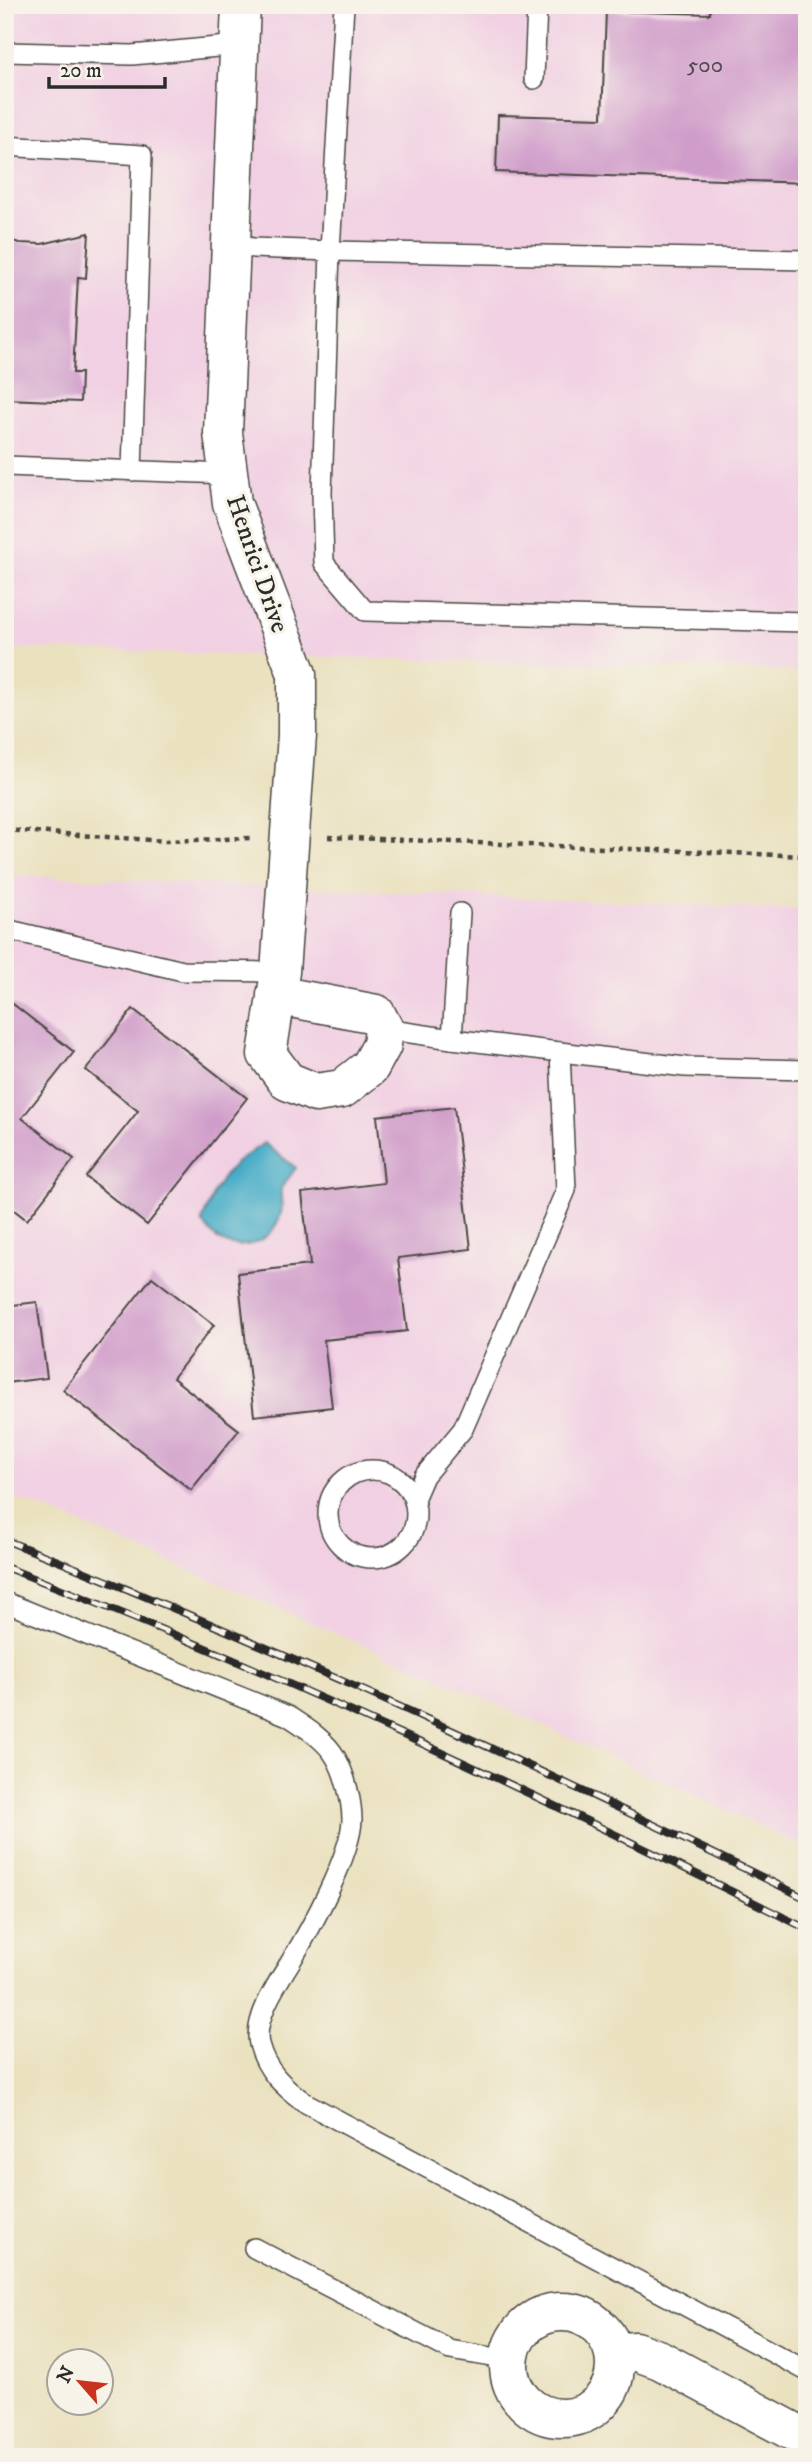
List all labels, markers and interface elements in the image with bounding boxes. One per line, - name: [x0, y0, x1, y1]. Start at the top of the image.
- scale bar: [49, 46, 164, 90]
- house number: 500: [687, 51, 723, 80]
- text: 20 m: [60, 58, 102, 84]
- street label: Henrici Drive: [218, 491, 296, 637]
- north arrow: [46, 2346, 116, 2416]
- text: N: [52, 2362, 80, 2387]

